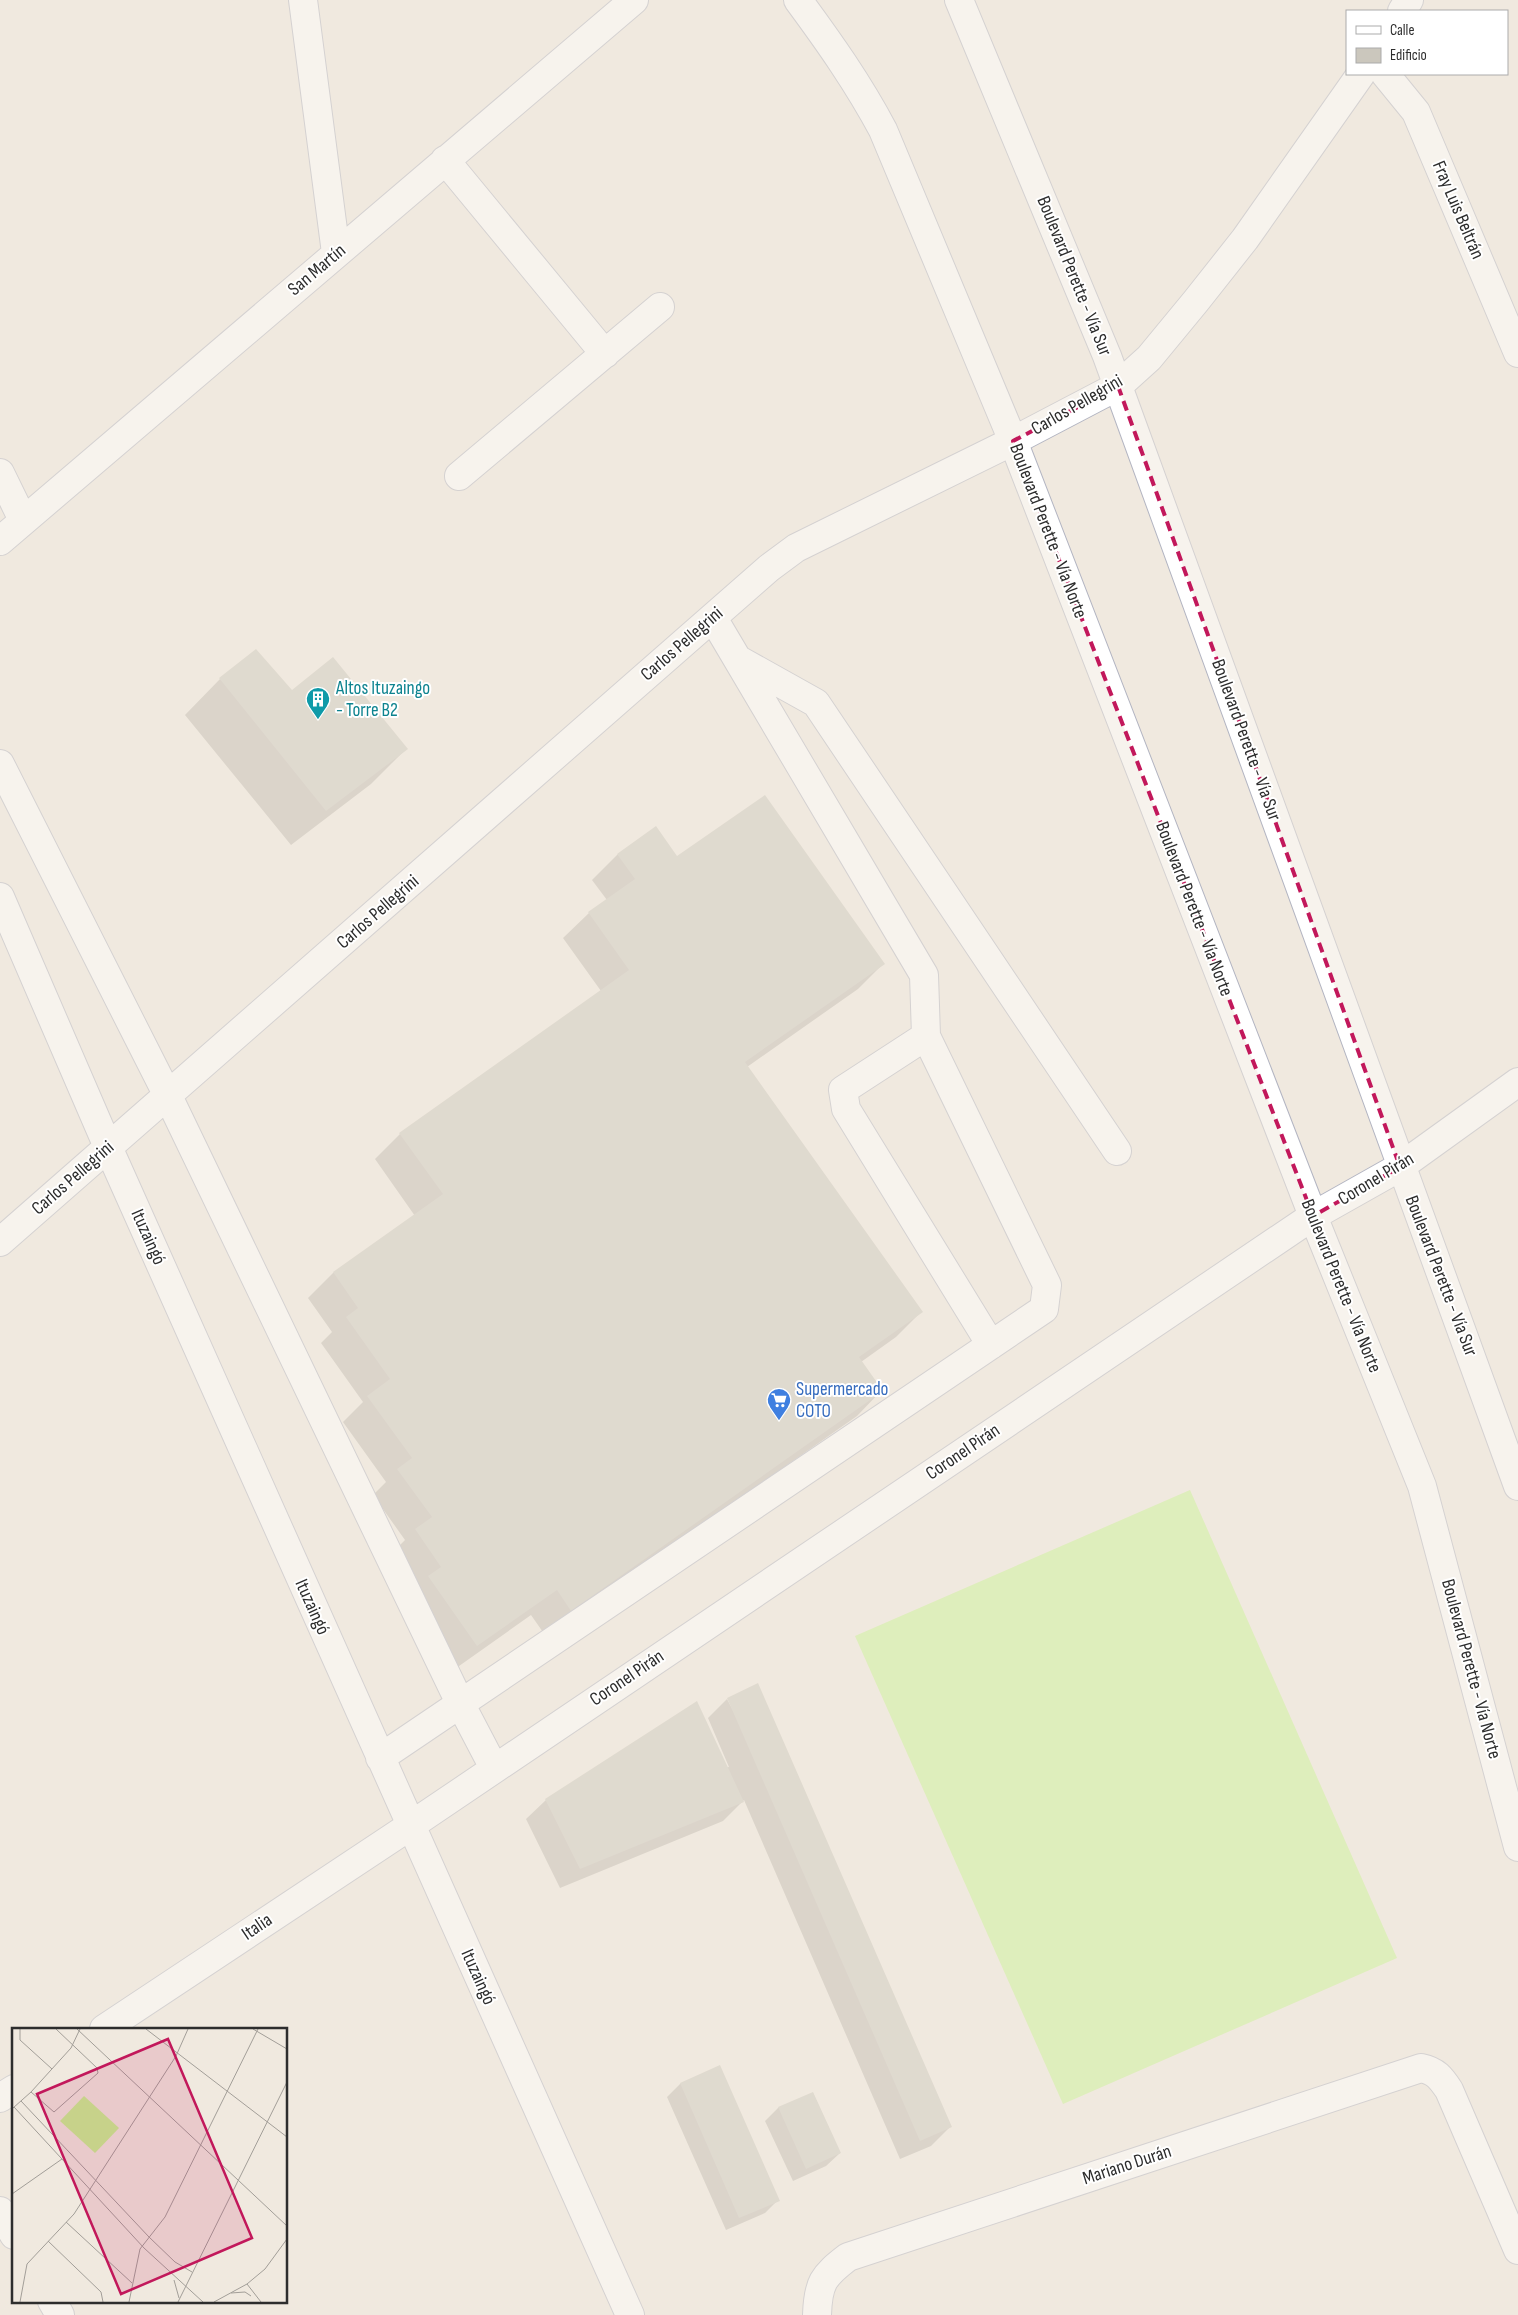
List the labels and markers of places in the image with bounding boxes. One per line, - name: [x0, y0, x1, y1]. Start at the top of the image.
- place label: Altos Ituzaingo - Torre B2: [335, 677, 430, 722]
- building icon: Altos Ituzaingo - Torre B2: [305, 686, 331, 720]
- place label: Supermercado COTO: [796, 1378, 889, 1423]
- supermarket icon: Supermercado COTO: [766, 1387, 792, 1421]

